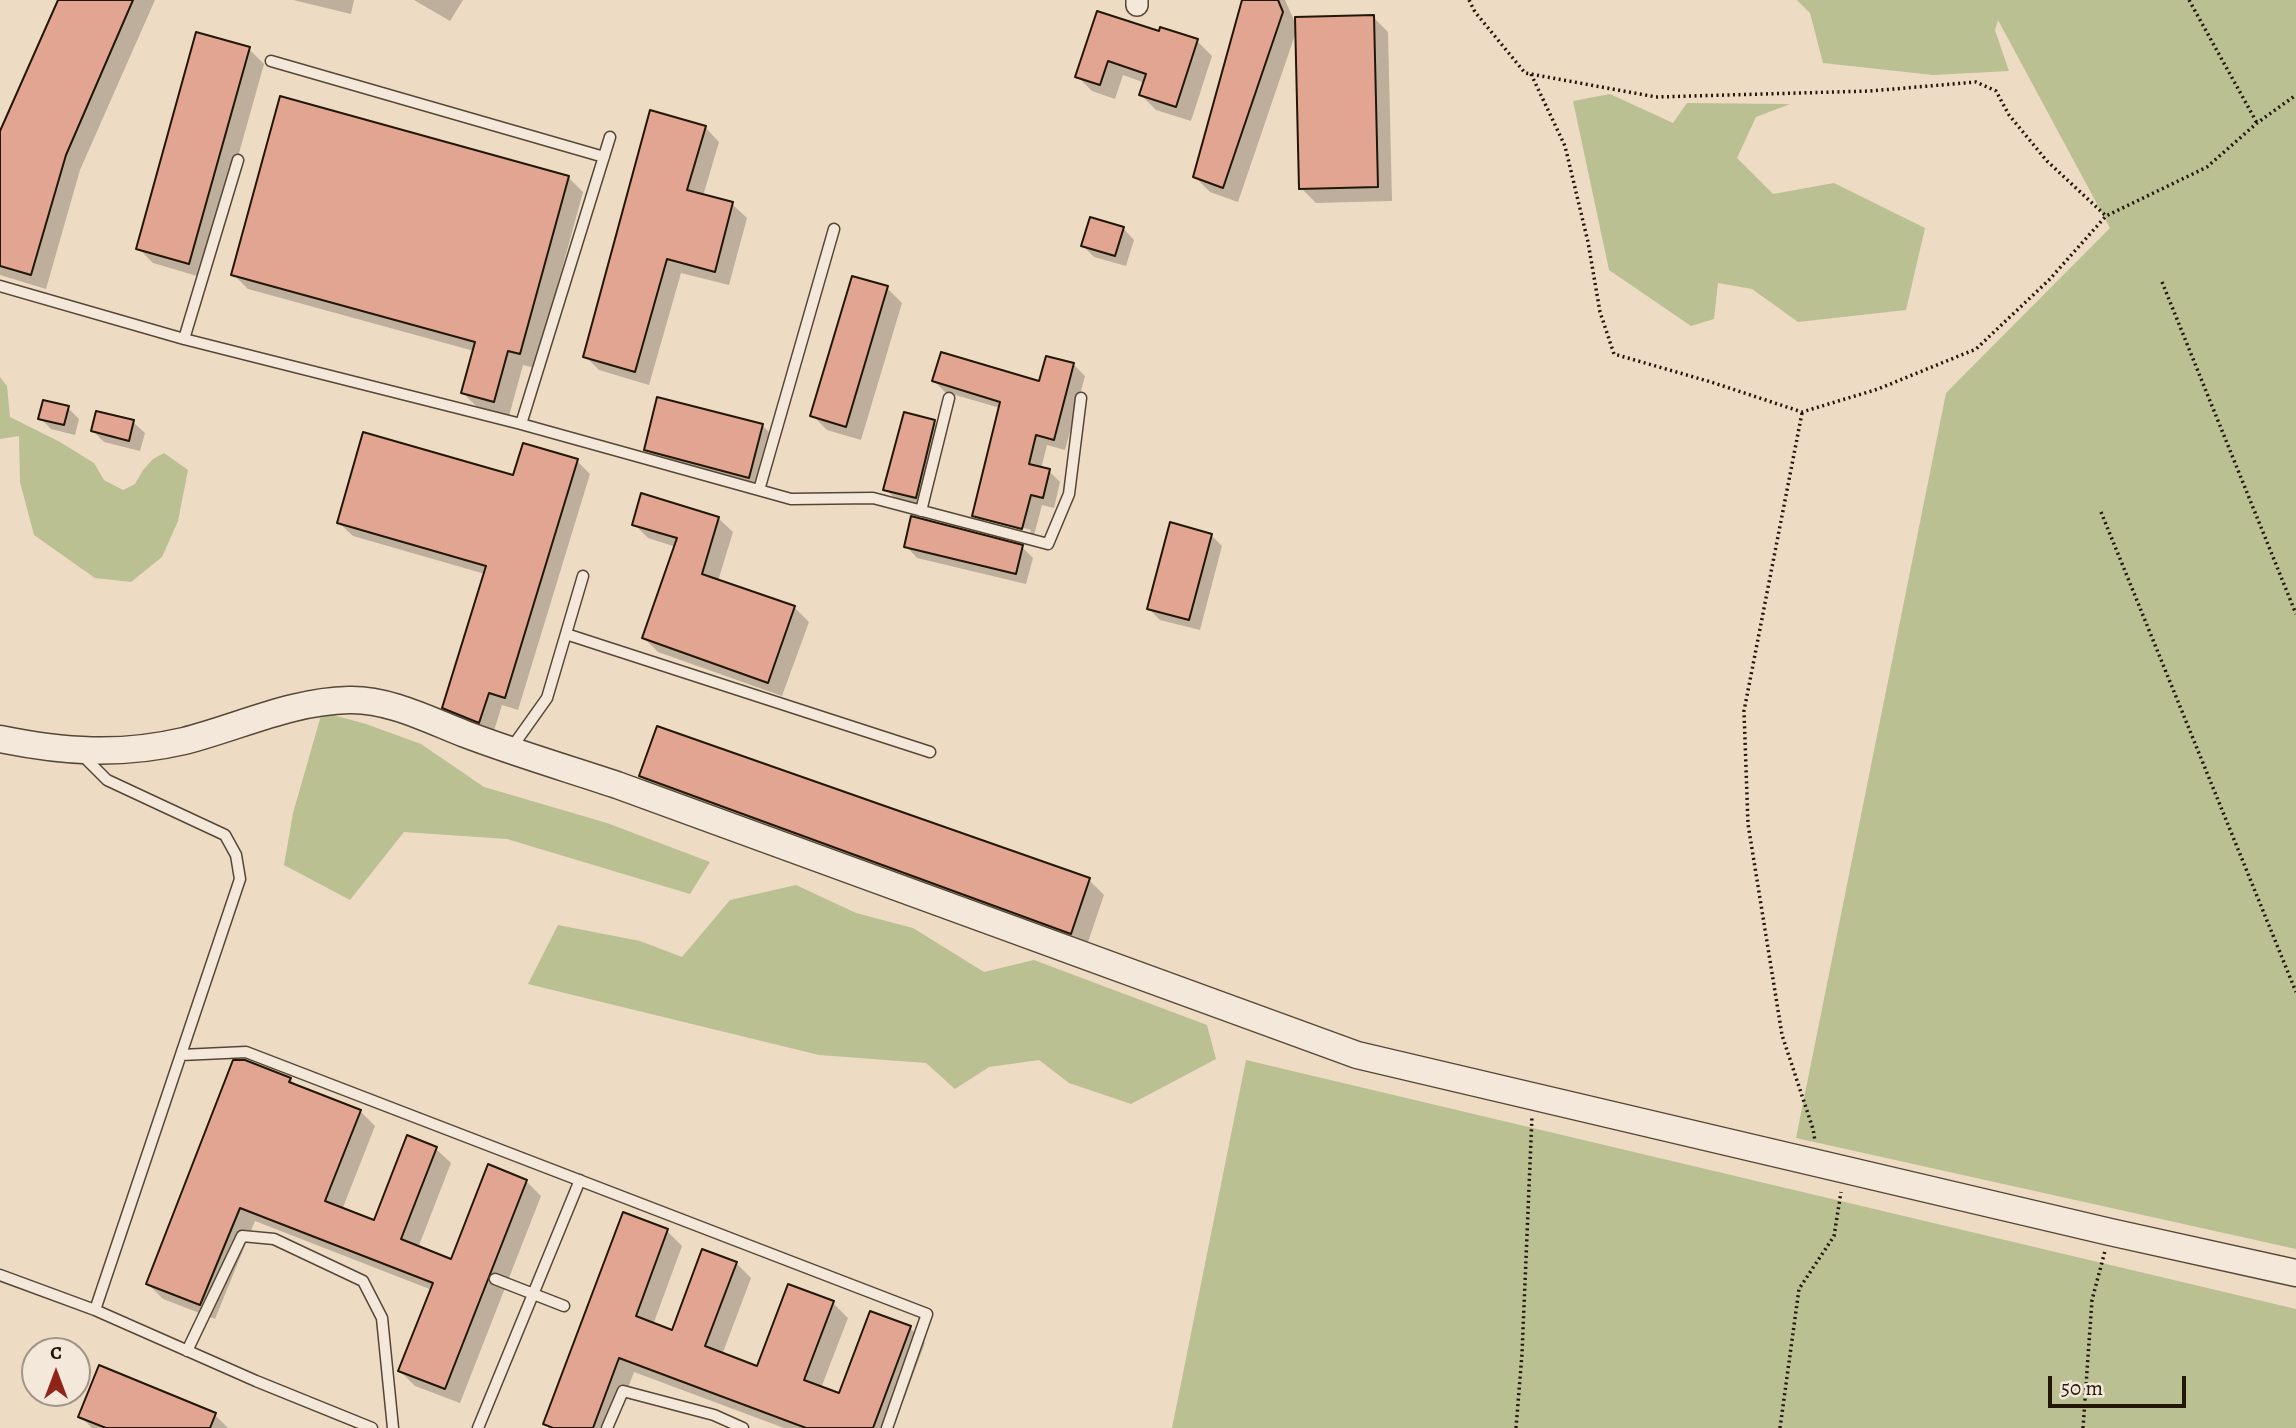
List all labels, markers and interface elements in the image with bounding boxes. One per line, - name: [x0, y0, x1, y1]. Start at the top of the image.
- north arrow: [21, 1337, 91, 1407]
- text: С: [50, 1340, 62, 1366]
- scale bar: [2051, 1362, 2189, 1406]
- text: 50 m: [2061, 1374, 2103, 1402]

